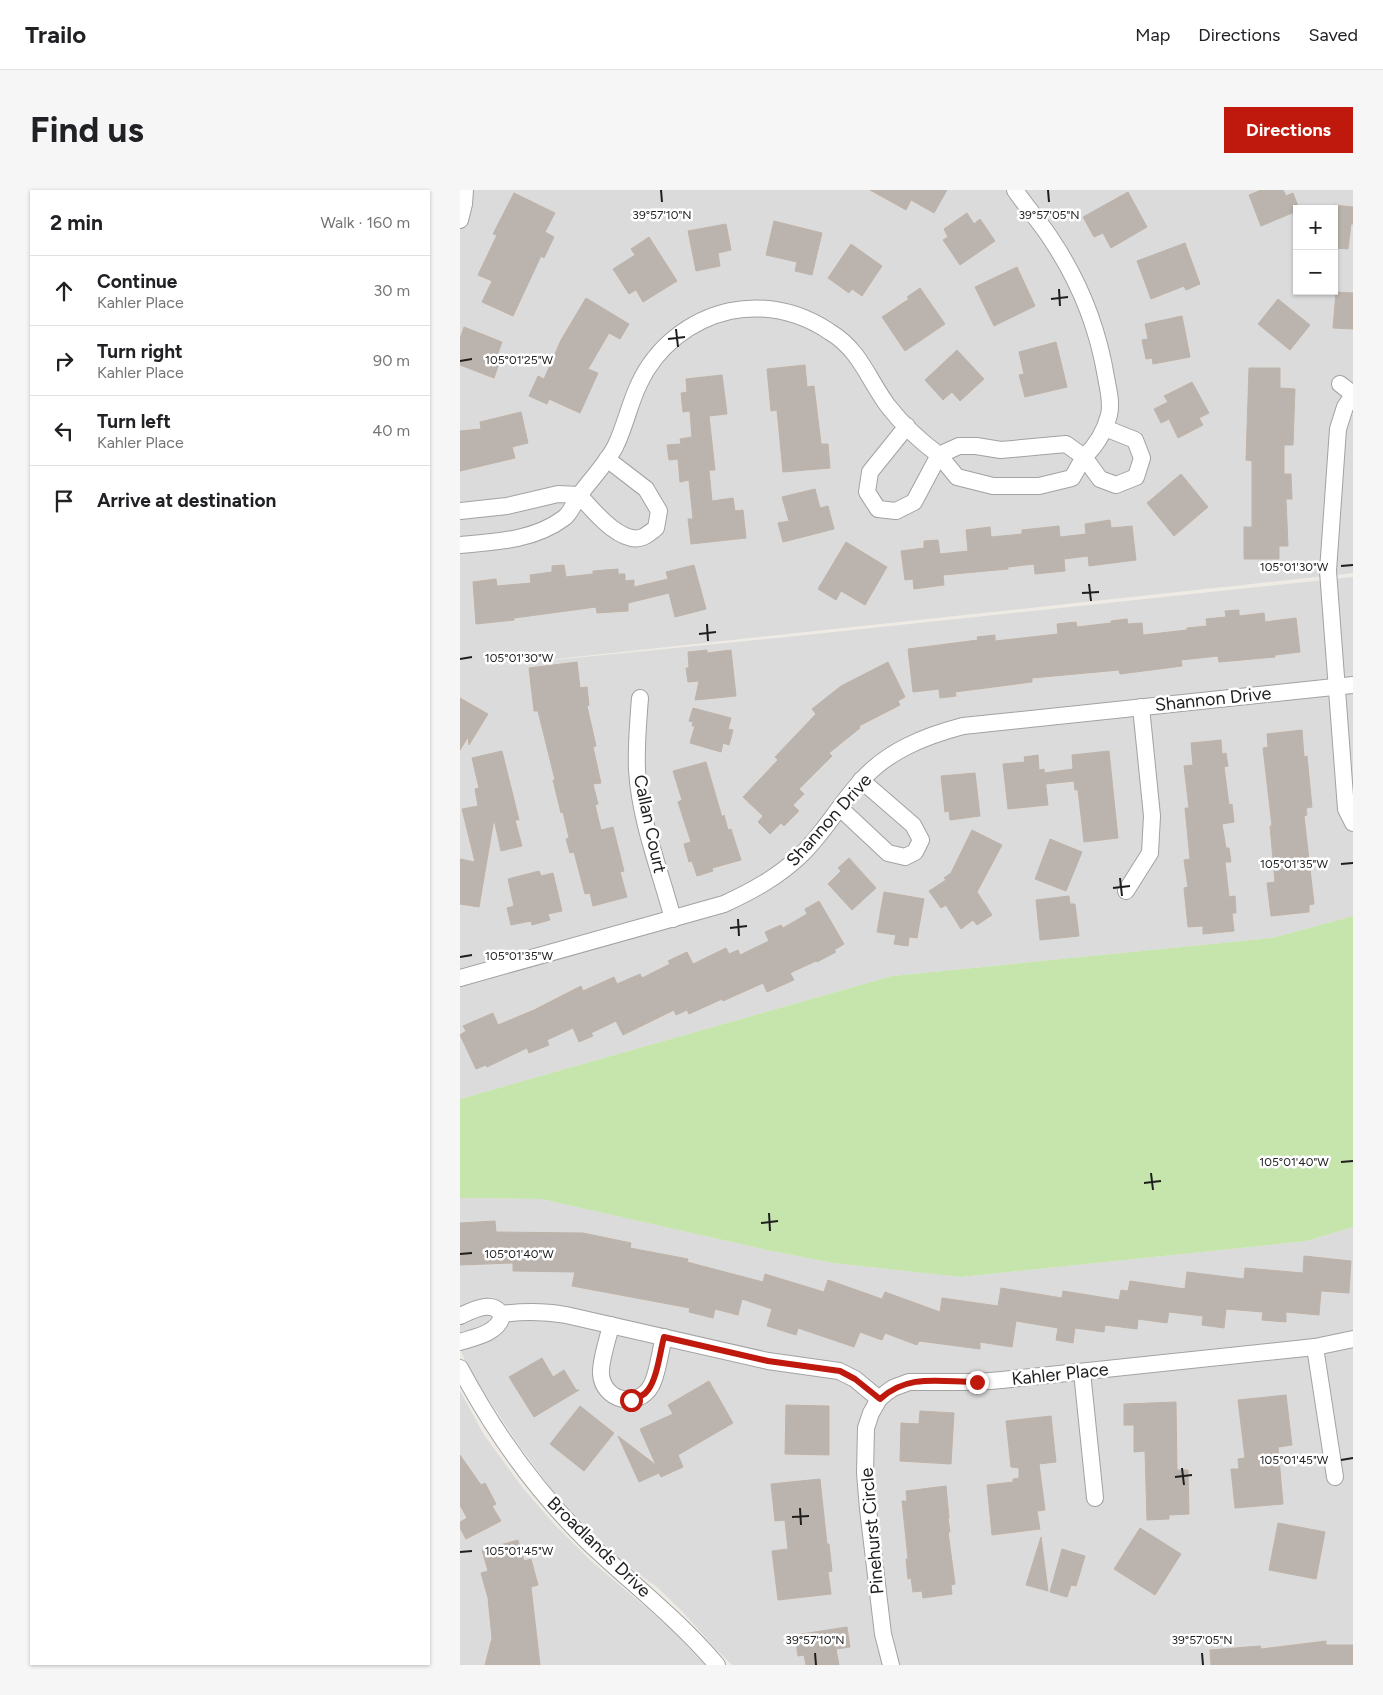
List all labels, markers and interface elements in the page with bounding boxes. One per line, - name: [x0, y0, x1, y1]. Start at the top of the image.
- text: Trailo: [25, 20, 86, 49]
- text: Map: [1135, 24, 1170, 46]
- text: Directions: [1198, 24, 1280, 46]
- text: Saved: [1308, 24, 1358, 46]
- button: Directions: [1224, 107, 1353, 153]
- text: Find us: [30, 109, 144, 151]
- map controls: [1293, 205, 1338, 295]
- button: +: [1293, 205, 1338, 250]
- text: 39°57'10"N: [632, 208, 692, 222]
- text: 39°57'05"N: [1018, 208, 1080, 222]
- text: 2 min: [50, 210, 103, 235]
- text: Walk · 160 m: [320, 213, 410, 232]
- button: −: [1293, 250, 1338, 295]
- text: Continue: [97, 270, 177, 293]
- icon: ahead: [50, 277, 78, 305]
- text: 30 m: [373, 281, 410, 300]
- text: Kahler Place: [97, 293, 184, 312]
- text: Turn right: [97, 340, 183, 363]
- icon: right: [50, 347, 78, 375]
- text: 90 m: [373, 351, 410, 370]
- text: 105°01'25"W: [485, 353, 553, 367]
- text: Kahler Place: [97, 363, 184, 382]
- text: Turn left: [97, 410, 171, 433]
- icon: left: [50, 417, 78, 445]
- text: 40 m: [372, 421, 410, 440]
- text: Kahler Place: [97, 433, 184, 452]
- icon: arrive: [50, 487, 78, 515]
- text: Arrive at destination: [97, 489, 276, 512]
- text: 105°01'30"W: [1260, 560, 1329, 574]
- text: 105°01'30"W: [485, 651, 554, 665]
- street label: Shannon Drive: [1154, 682, 1272, 716]
- street label: Shannon Drive: [782, 769, 876, 871]
- street label: Callan Court: [629, 773, 671, 875]
- text: 105°01'35"W: [1260, 857, 1328, 871]
- text: 105°01'35"W: [485, 949, 553, 963]
- text: 105°01'40"W: [1259, 1155, 1329, 1169]
- text: 105°01'40"W: [484, 1247, 554, 1261]
- street label: Kahler Place: [1010, 1358, 1110, 1390]
- route end: [966, 1371, 989, 1394]
- route start: [620, 1389, 643, 1412]
- text: 105°01'45"W: [1260, 1453, 1329, 1467]
- street label: Pinehurst Circle: [855, 1467, 888, 1595]
- street label: Broadlands Drive: [543, 1492, 655, 1602]
- text: 105°01'45"W: [485, 1544, 554, 1558]
- text: 39°57'10"N: [785, 1633, 845, 1647]
- text: 39°57'05"N: [1171, 1633, 1233, 1647]

